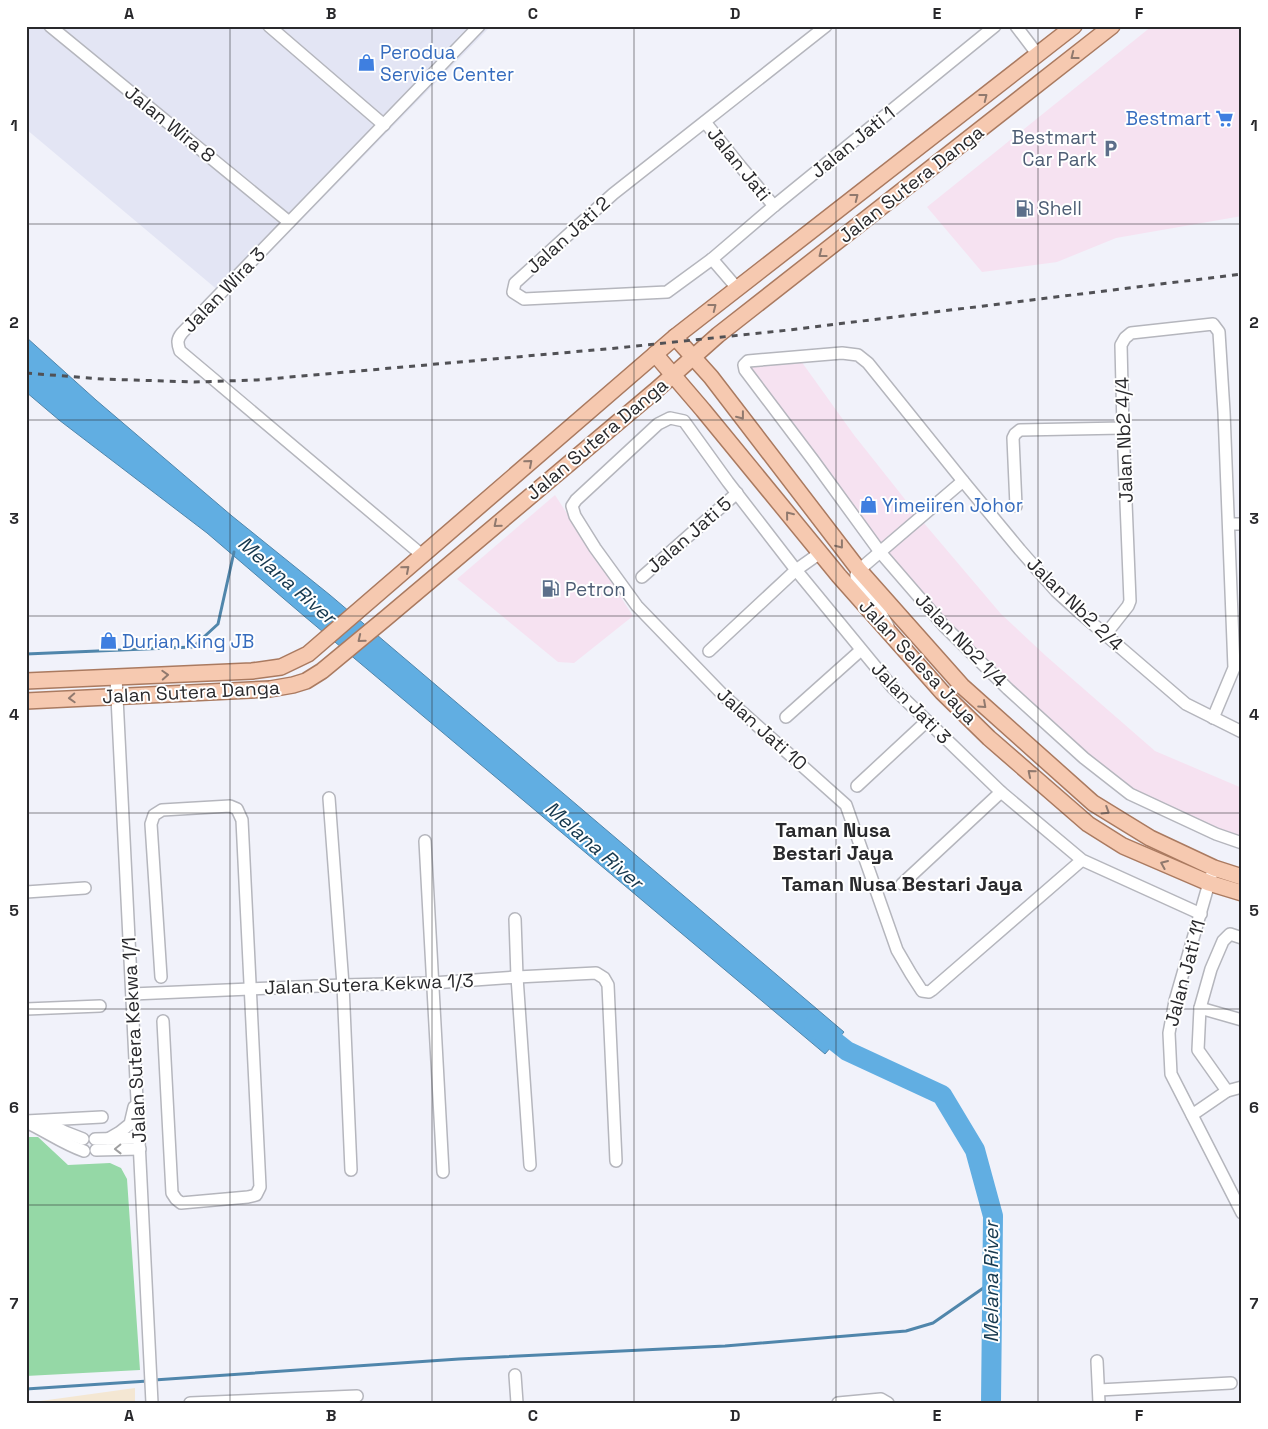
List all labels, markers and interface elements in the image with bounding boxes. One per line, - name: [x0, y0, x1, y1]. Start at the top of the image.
- text: A: [124, 3, 134, 24]
- text: B: [326, 3, 336, 24]
- text: C: [528, 3, 538, 24]
- text: D: [730, 3, 740, 24]
- text: E: [933, 3, 942, 24]
- text: F: [1135, 3, 1144, 24]
- place label: Perodua Service Center: [380, 40, 514, 87]
- one-way arrow: [1070, 51, 1079, 60]
- shop icon: Perodua Service Center: [356, 53, 376, 73]
- street label: Jalan Wira 8: [120, 80, 220, 168]
- one-way arrow: [978, 93, 987, 102]
- street label: Jalan Jati 1: [806, 100, 900, 184]
- place label: Bestmart: [1125, 106, 1211, 131]
- supermarket icon: Bestmart: [1215, 108, 1235, 128]
- text: 1: [10, 115, 18, 136]
- text: 1: [1250, 115, 1258, 136]
- street label: Jalan Sutera Danga: [833, 119, 989, 249]
- street label: Jalan Jati: [701, 122, 777, 206]
- place label: Bestmart Car Park: [1011, 125, 1097, 172]
- parking icon: Bestmart Car Park: [1101, 138, 1121, 158]
- street label: Jalan Jati 2: [521, 191, 615, 279]
- one-way arrow: [849, 194, 858, 202]
- place label: Shell: [1038, 196, 1082, 221]
- fuel station icon: Shell: [1014, 198, 1034, 218]
- street label: Jalan Wira 3: [177, 242, 271, 338]
- one-way arrow: [819, 248, 828, 256]
- one-way arrow: [707, 305, 716, 313]
- text: 2: [9, 312, 19, 333]
- text: 2: [1249, 312, 1259, 333]
- street label: Jalan Sutera Danga: [521, 372, 673, 506]
- street label: Jalan Nb2 4/4: [1109, 377, 1139, 503]
- one-way arrow: [735, 410, 744, 420]
- one-way arrow: [523, 460, 532, 469]
- street label: Jalan Jati 5: [641, 491, 737, 579]
- place label: Yimeiiren Johor: [882, 493, 1023, 518]
- shop icon: Yimeiiren Johor: [858, 495, 878, 515]
- text: 3: [9, 508, 19, 529]
- text: 3: [1249, 508, 1259, 529]
- one-way arrow: [785, 511, 794, 520]
- one-way arrow: [494, 519, 503, 527]
- water label: Melana River: [233, 530, 343, 631]
- one-way arrow: [835, 539, 843, 548]
- street label: Jalan Nb2 2/4: [1021, 551, 1129, 657]
- one-way arrow: [400, 567, 409, 575]
- place label: Petron: [565, 577, 626, 602]
- fuel station icon: Petron: [541, 579, 561, 599]
- street label: Jalan Nb2 1/4: [910, 587, 1012, 693]
- street label: Jalan Selesa Jaya: [853, 594, 983, 730]
- place label: Durian King JB: [122, 629, 254, 654]
- shop icon: Durian King JB: [98, 631, 118, 651]
- one-way arrow: [357, 633, 366, 642]
- street label: Jalan Jati 3: [866, 657, 956, 749]
- one-way arrow: [161, 669, 169, 680]
- street label: Jalan Sutera Danga: [102, 675, 280, 709]
- street label: Jalan Jati 10: [712, 682, 812, 776]
- one-way arrow: [68, 693, 76, 704]
- one-way arrow: [977, 699, 986, 708]
- text: 4: [9, 704, 19, 725]
- text: 4: [1249, 704, 1259, 725]
- one-way arrow: [1028, 771, 1037, 779]
- water label: Melana River: [540, 795, 650, 896]
- one-way arrow: [1100, 805, 1109, 815]
- district label: Taman Nusa Bestari Jaya: [773, 817, 894, 866]
- one-way arrow: [1160, 859, 1169, 870]
- district label: Taman Nusa Bestari Jaya: [781, 871, 1023, 897]
- text: 5: [9, 900, 19, 921]
- text: 5: [1249, 900, 1259, 921]
- street label: Jalan Jati 11: [1159, 917, 1211, 1029]
- street label: Jalan Sutera Kekwa 1/1: [116, 937, 152, 1143]
- street label: Jalan Sutera Kekwa 1/3: [264, 968, 474, 1000]
- text: 6: [9, 1097, 19, 1118]
- text: 6: [1249, 1097, 1259, 1118]
- one-way arrow: [114, 1144, 122, 1155]
- water label: Melana River: [978, 1219, 1004, 1343]
- text: 7: [10, 1293, 19, 1314]
- text: 7: [1250, 1293, 1259, 1314]
- text: A: [124, 1405, 134, 1426]
- text: B: [326, 1405, 336, 1426]
- text: C: [528, 1405, 538, 1426]
- text: D: [730, 1405, 740, 1426]
- text: E: [933, 1405, 942, 1426]
- text: F: [1135, 1405, 1144, 1426]

